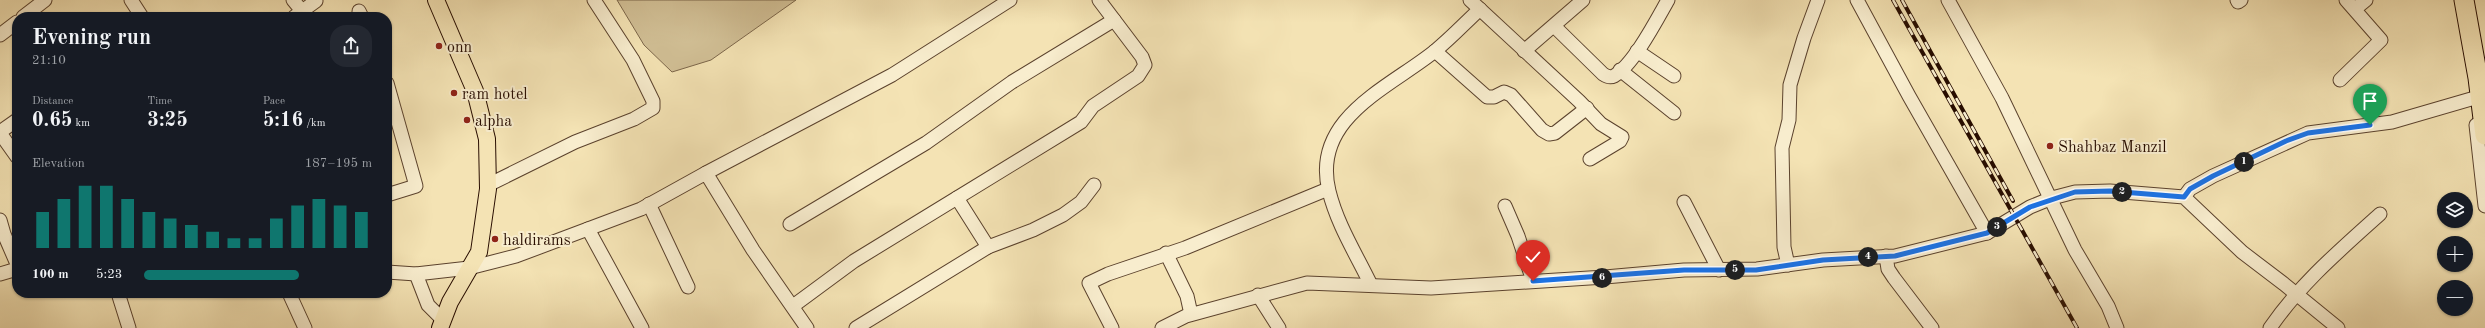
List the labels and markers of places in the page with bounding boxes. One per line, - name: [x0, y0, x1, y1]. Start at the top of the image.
- place label: onn: [447, 40, 473, 56]
- marker: onn: [434, 41, 444, 51]
- pin: [2353, 84, 2387, 125]
- place label: ram hotel: [462, 87, 528, 103]
- marker: ram hotel: [449, 88, 459, 98]
- place label: alpha: [475, 114, 512, 130]
- marker: alpha: [462, 115, 472, 125]
- place label: Shahbaz Manzil: [2058, 140, 2166, 156]
- marker: Shahbaz Manzil: [2045, 141, 2055, 151]
- pin: 1: [2234, 152, 2254, 172]
- pin: 2: [2112, 182, 2132, 202]
- pin: 3: [1987, 217, 2007, 237]
- place label: haldirams: [503, 233, 571, 249]
- marker: haldirams: [490, 234, 500, 244]
- pin: [1516, 240, 1550, 281]
- pin: 4: [1858, 247, 1878, 267]
- pin: 5: [1725, 260, 1745, 280]
- pin: 6: [1592, 268, 1612, 288]

